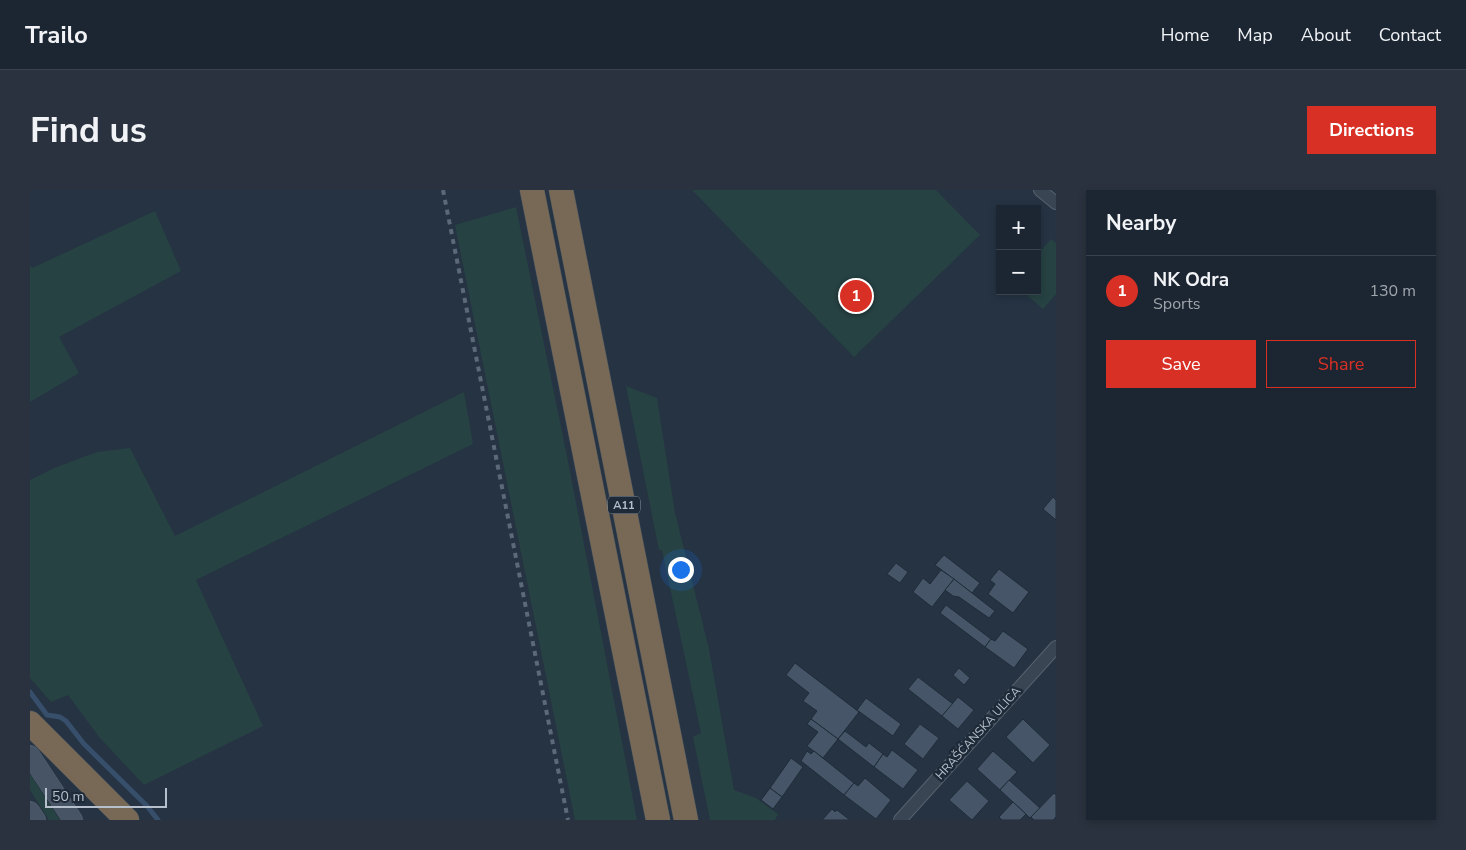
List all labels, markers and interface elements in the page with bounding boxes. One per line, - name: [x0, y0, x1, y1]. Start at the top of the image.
- text: Trailo: [25, 19, 88, 51]
- text: Home: [1161, 23, 1209, 47]
- text: Map: [1237, 23, 1273, 47]
- text: About: [1301, 23, 1351, 47]
- text: Contact: [1379, 23, 1441, 47]
- button: Directions: [1307, 106, 1436, 154]
- text: Find us: [30, 107, 147, 154]
- map controls: [996, 205, 1041, 295]
- button: +: [996, 205, 1041, 250]
- text: Nearby: [1106, 209, 1176, 237]
- button: −: [996, 250, 1041, 295]
- text: NK Odra: [1153, 267, 1229, 293]
- pin: 1: [840, 277, 872, 315]
- text: 1: [1117, 280, 1127, 302]
- text: 130 m: [1369, 280, 1416, 302]
- text: Sports: [1153, 293, 1201, 315]
- button: Save: [1106, 340, 1256, 388]
- button: Share: [1266, 340, 1416, 388]
- road number: A11: [608, 496, 640, 514]
- your location: [668, 557, 694, 583]
- street label: HRAŠĆANSKA ULICA: [932, 683, 1024, 783]
- scale bar: [45, 785, 168, 808]
- text: 50 m: [52, 787, 84, 806]

